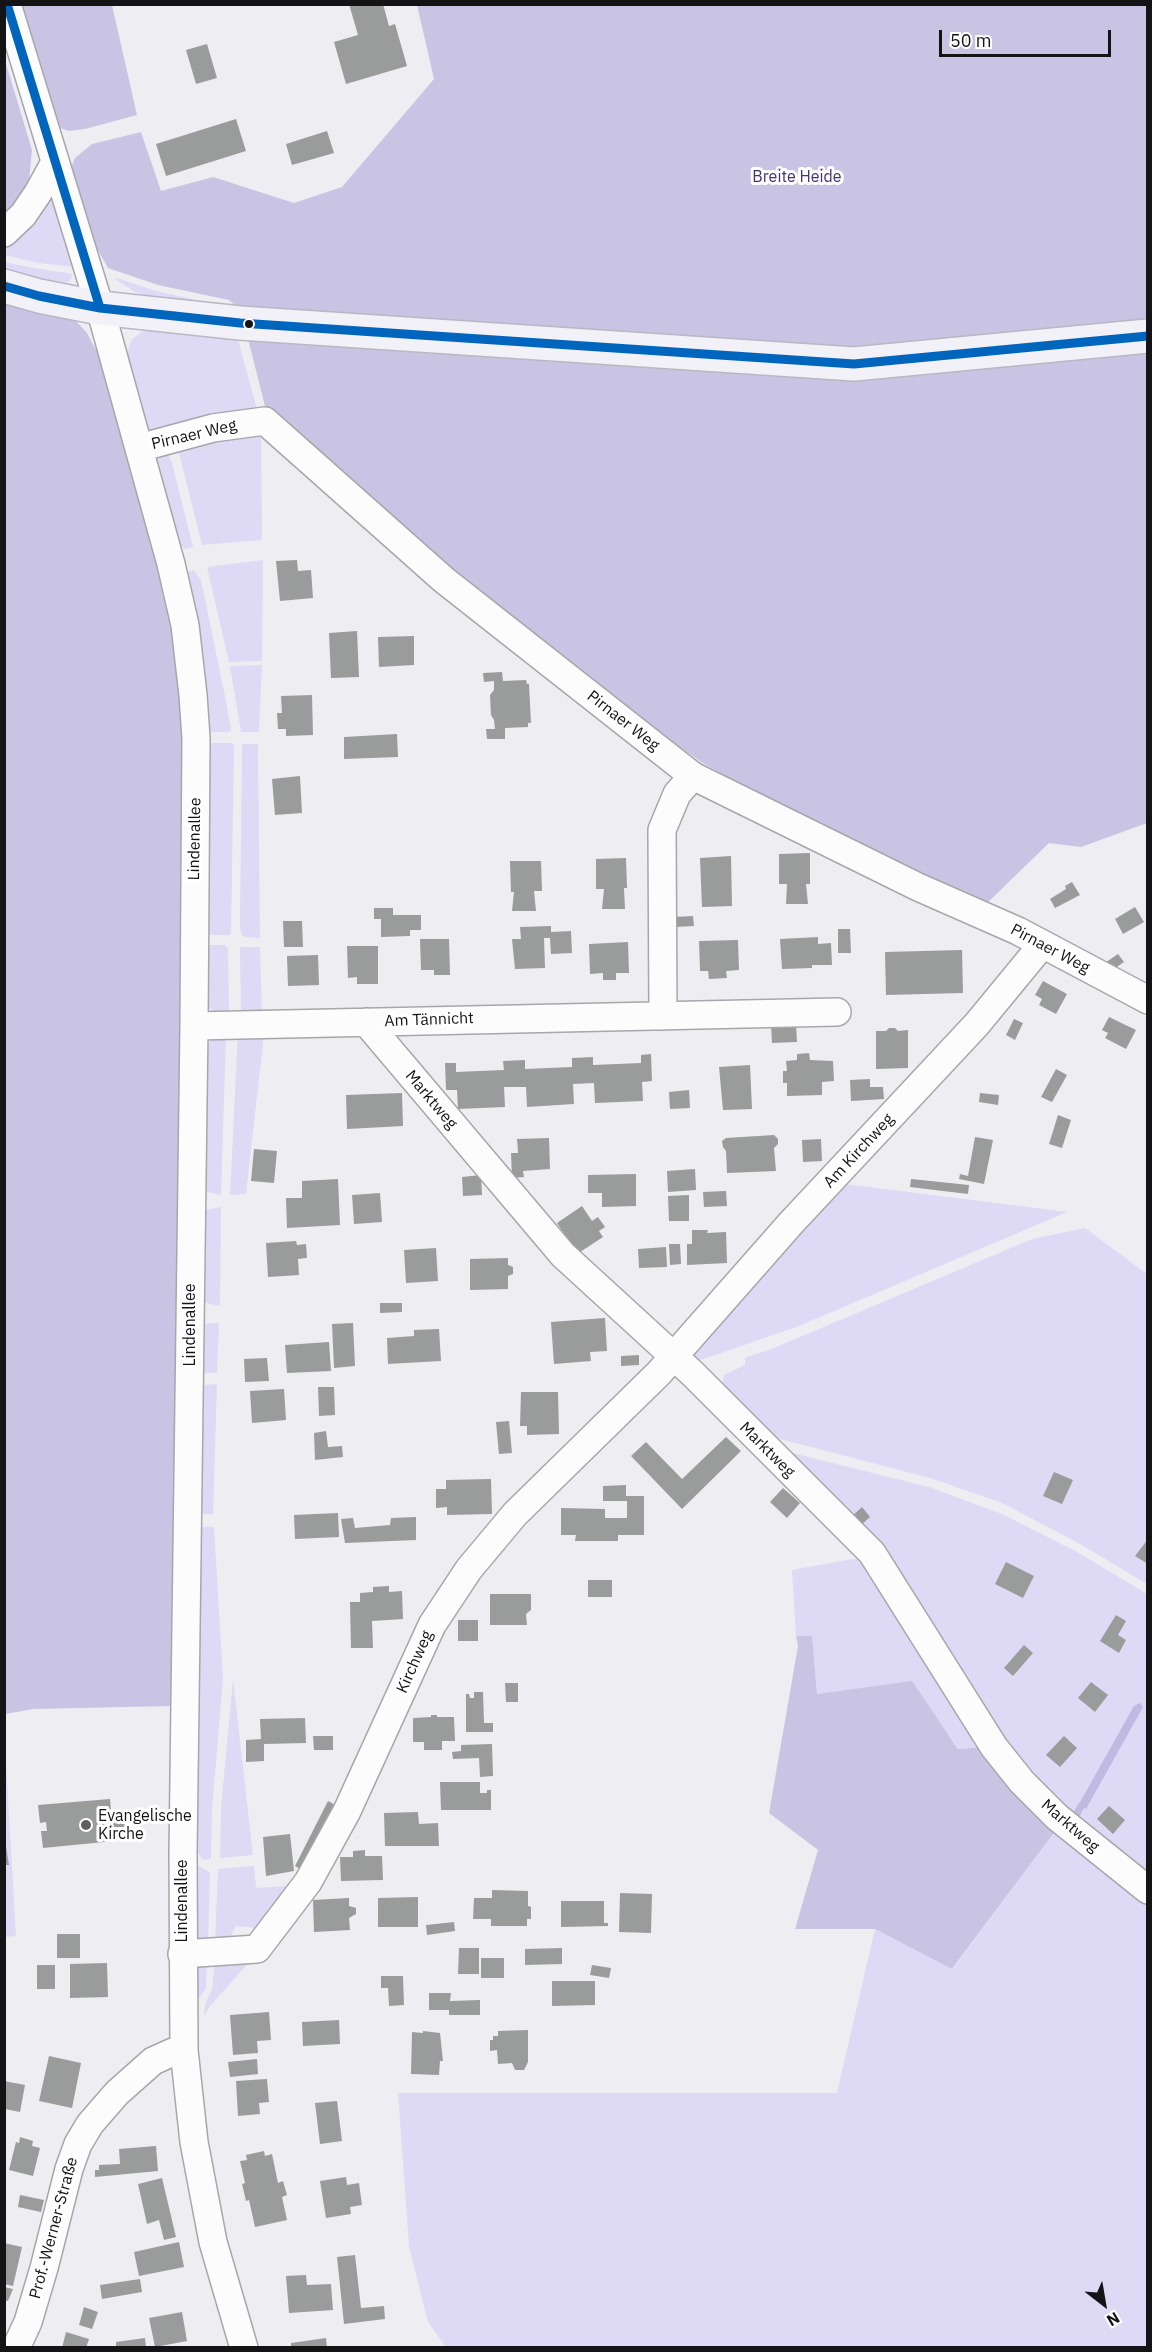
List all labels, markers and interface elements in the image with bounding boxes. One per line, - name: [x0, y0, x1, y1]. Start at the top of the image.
- scale bar: [942, 18, 1114, 56]
- text: 50 m: [950, 29, 992, 52]
- park label: Breite Heide: [752, 167, 842, 187]
- unlabelled marker: [243, 318, 255, 330]
- street label: Pirnaer Weg: [150, 416, 238, 454]
- street label: Pirnaer Weg: [583, 687, 663, 755]
- street label: Lindenallee: [185, 797, 205, 881]
- street label: Pirnaer Weg: [1007, 920, 1093, 978]
- street label: Am Tännicht: [384, 1009, 474, 1031]
- street label: Marktweg: [401, 1067, 461, 1133]
- street label: Am Kirchweg: [820, 1110, 898, 1192]
- street label: Lindenallee: [180, 1284, 200, 1366]
- street label: Marktweg: [735, 1418, 799, 1482]
- street label: Kirchweg: [393, 1628, 437, 1696]
- street label: Marktweg: [1037, 1796, 1103, 1856]
- place label: Evangelische Kirche: [98, 1806, 192, 1844]
- marker: Evangelische Kirche: [79, 1818, 93, 1832]
- street label: Lindenallee: [172, 1860, 192, 1942]
- street label: Prof.-Werner-Straße: [26, 2155, 82, 2301]
- north arrow: [1074, 2274, 1134, 2334]
- text: N: [1103, 2308, 1123, 2331]

